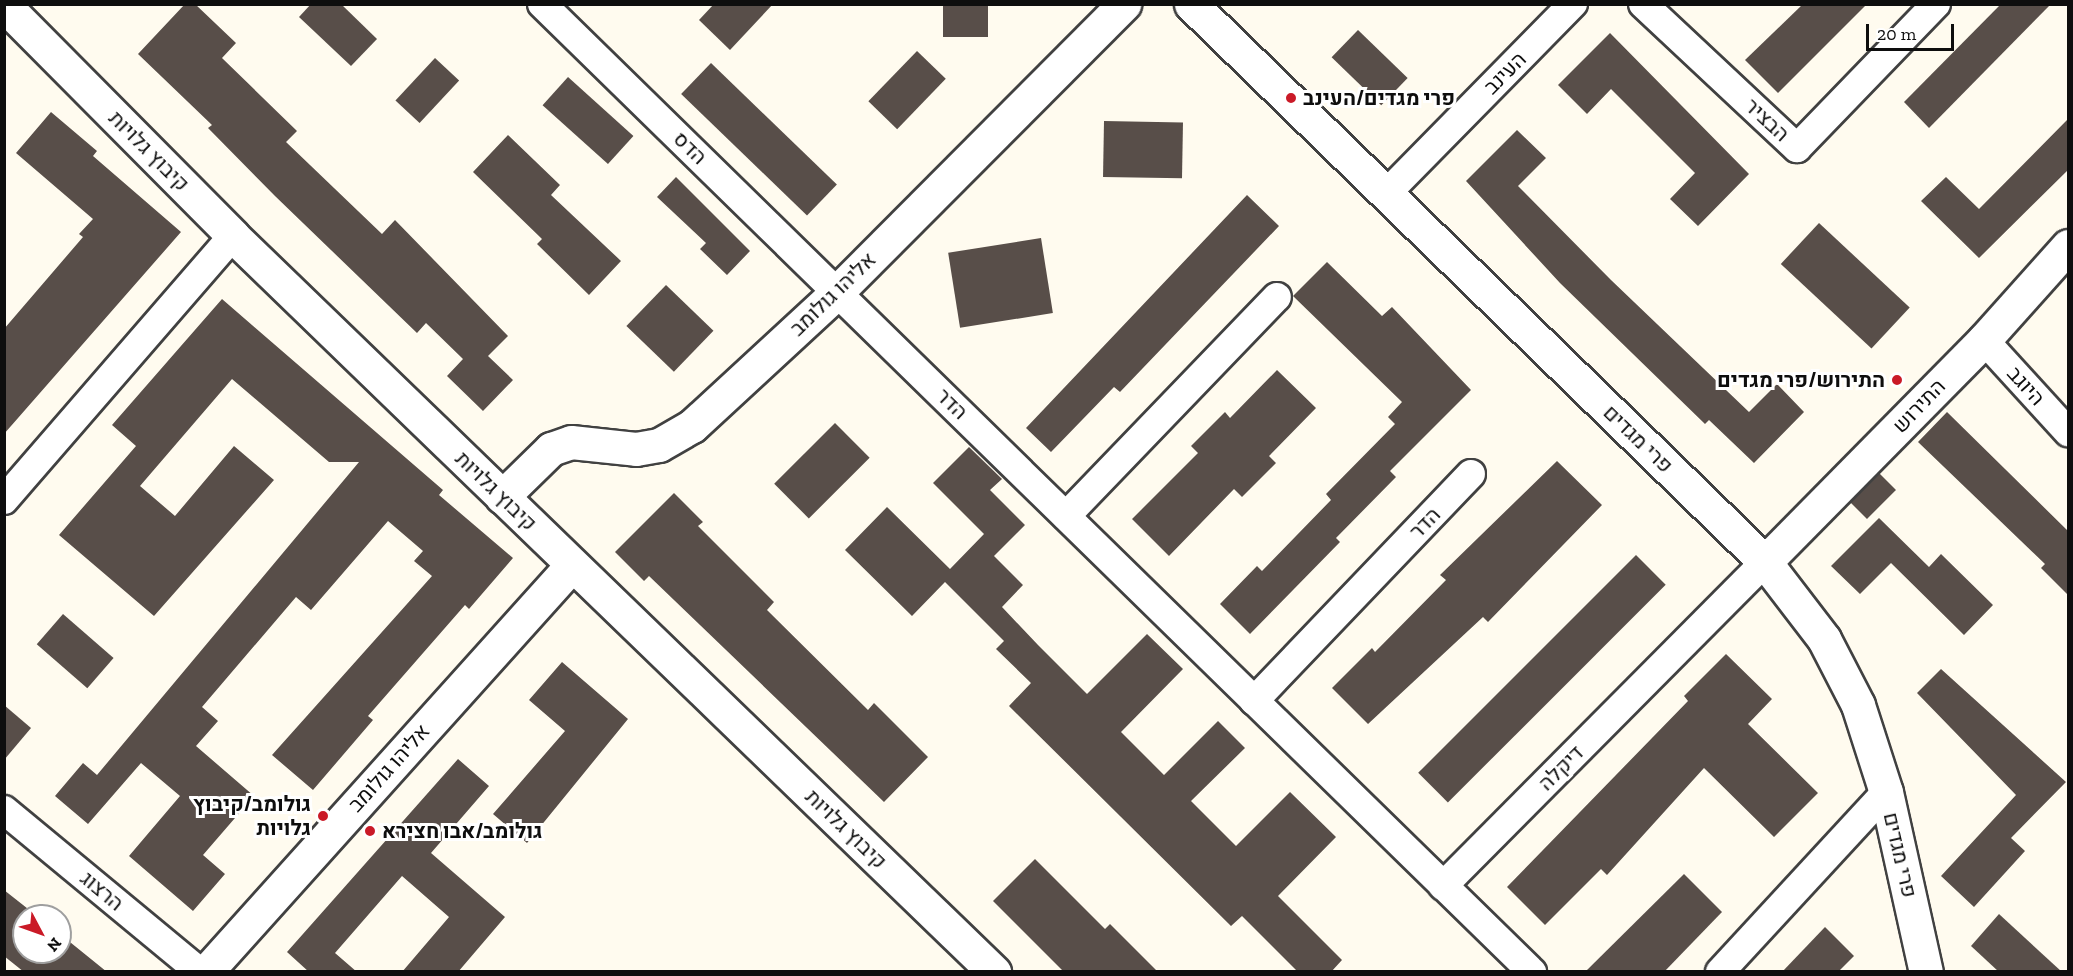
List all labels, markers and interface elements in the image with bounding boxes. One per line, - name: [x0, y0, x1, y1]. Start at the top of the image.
- scale bar: [1869, 12, 1958, 50]
- text: 20 m: [1877, 23, 1916, 45]
- street label: העינב: [1479, 47, 1531, 99]
- place label: פרי מגדים/העינב: [1303, 85, 1455, 111]
- marker: פרי מגדים/העינב: [1284, 91, 1298, 105]
- street label: הבציר: [1740, 93, 1794, 147]
- street label: קיבוץ גלויות: [104, 106, 194, 196]
- street label: הדס: [668, 126, 712, 170]
- street label: אליהו גולומב: [785, 247, 881, 341]
- street label: היוגב: [2002, 361, 2050, 411]
- place label: התירוש/פרי מגדים: [1717, 367, 1885, 393]
- marker: התירוש/פרי מגדים: [1890, 373, 1904, 387]
- street label: התירוש: [1887, 374, 1951, 438]
- street label: הדר: [931, 383, 973, 425]
- street label: פרי מגדים: [1598, 400, 1678, 478]
- street label: קיבוץ גלויות: [450, 446, 542, 536]
- street label: הדר: [1404, 502, 1446, 544]
- street label: אליהו גולומב: [343, 719, 435, 817]
- street label: דיקלה: [1533, 740, 1589, 796]
- street label: קיבוץ גלויות: [800, 784, 892, 874]
- place label: גולומב/קיבוץ גלויות: [193, 791, 311, 841]
- marker: גולומב/קיבוץ גלויות: [316, 809, 330, 823]
- street label: פרי מגדים: [1878, 810, 1922, 900]
- place label: גולומב/אבו חצירא: [382, 818, 542, 844]
- marker: גולומב/אבו חצירא: [363, 824, 377, 838]
- street label: הרצוג: [75, 866, 129, 916]
- north arrow: [12, 904, 72, 964]
- text: N: [43, 934, 66, 956]

